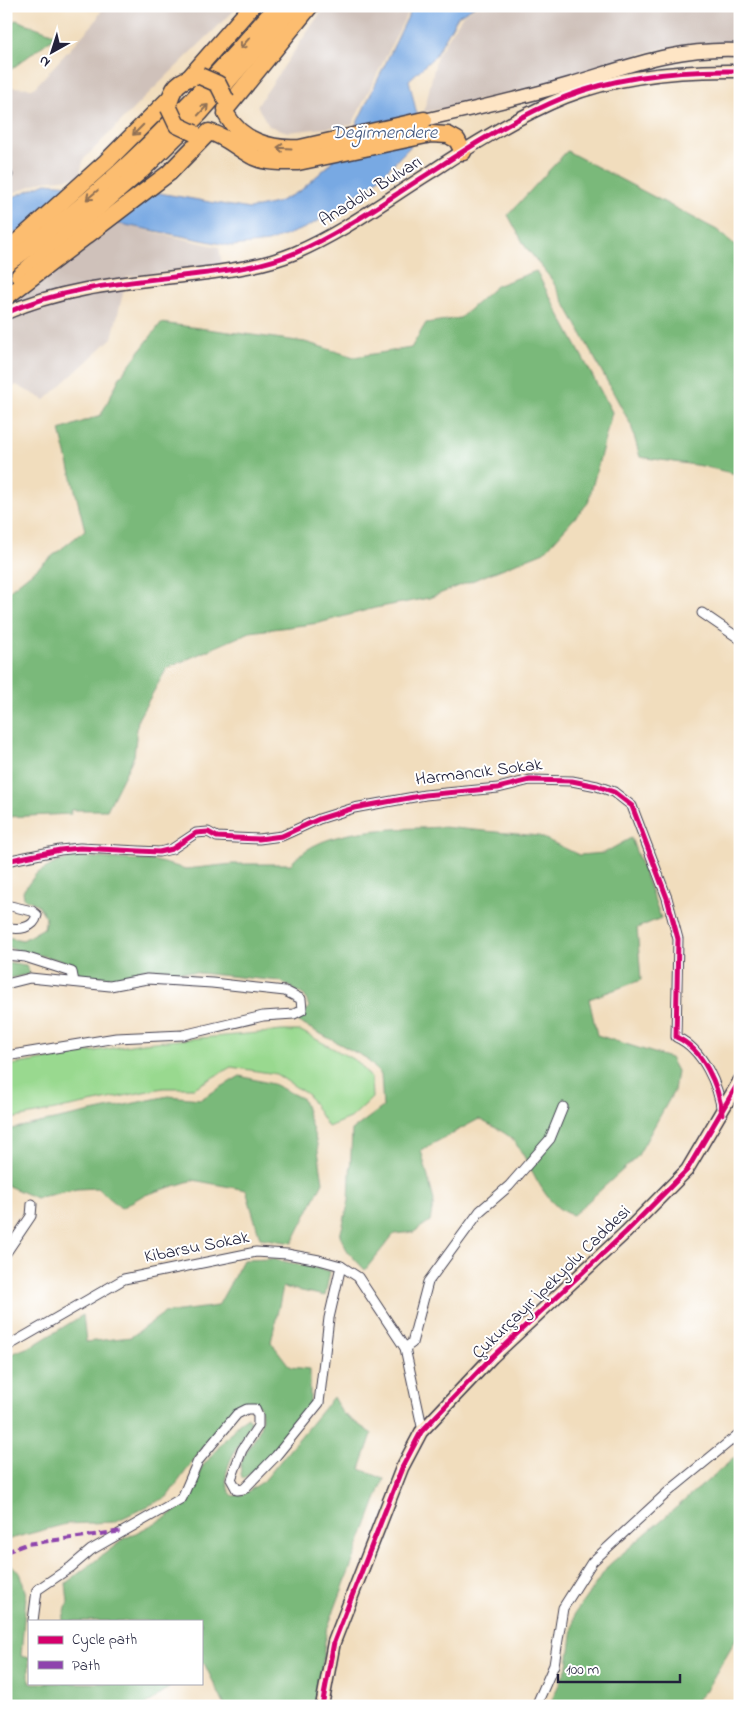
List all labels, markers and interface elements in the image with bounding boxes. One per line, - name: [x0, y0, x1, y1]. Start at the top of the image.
- north arrow: [28, 28, 78, 78]
- one-way arrow: [239, 37, 250, 50]
- text: N: [34, 50, 55, 72]
- one-way arrow: [197, 103, 209, 116]
- water label: Değirmendere: [331, 120, 439, 148]
- one-way arrow: [132, 124, 144, 136]
- one-way arrow: [276, 144, 292, 153]
- street label: Anadolu Bulvarı: [314, 150, 428, 234]
- one-way arrow: [86, 190, 99, 201]
- street label: Harmancık Sokak: [414, 752, 544, 794]
- street label: Çukurçayır İpekyolu Caddesi: [467, 1200, 637, 1366]
- street label: Kibarsu Sokak: [142, 1225, 252, 1271]
- legend: [28, 1620, 202, 1684]
- text: Cycle path: [72, 1629, 137, 1652]
- scale bar: [558, 1652, 681, 1684]
- text: Path: [72, 1655, 100, 1677]
- text: 100 m: [566, 1659, 599, 1681]

